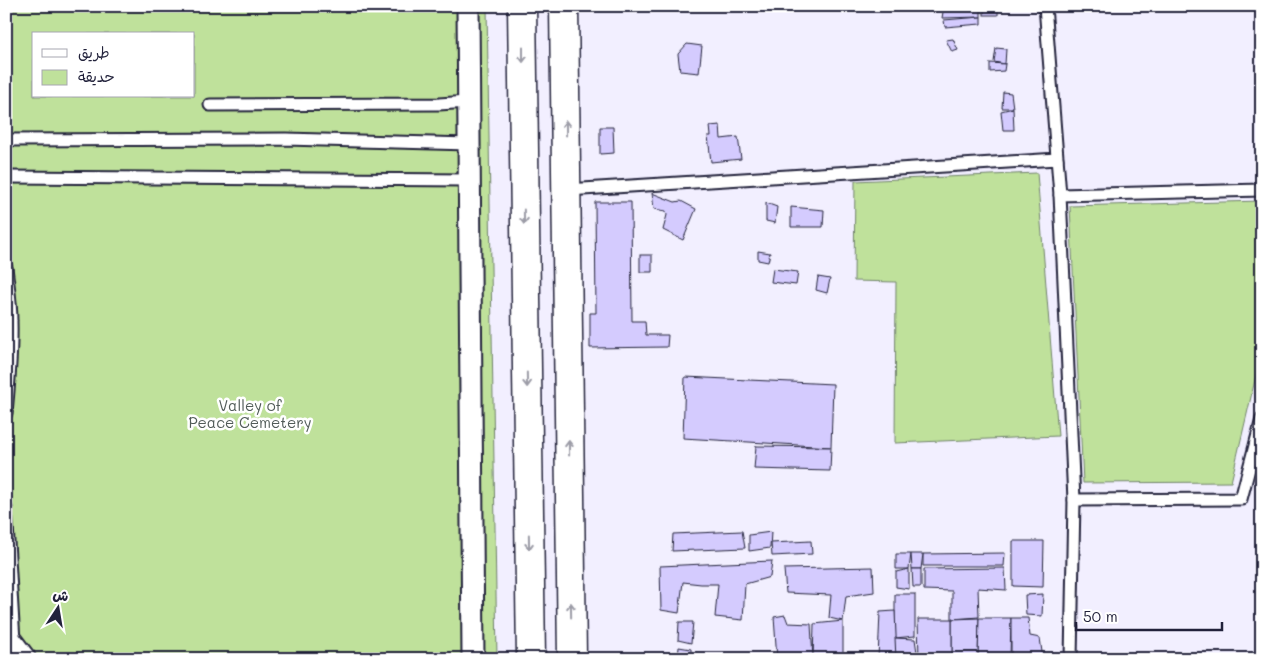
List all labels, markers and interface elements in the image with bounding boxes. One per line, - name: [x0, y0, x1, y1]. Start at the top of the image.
- legend: [32, 32, 195, 98]
- text: طريق: [78, 42, 110, 62]
- one-way arrow: [518, 46, 528, 63]
- text: حديقة: [78, 66, 115, 86]
- one-way arrow: [561, 120, 571, 136]
- one-way arrow: [519, 209, 529, 225]
- one-way arrow: [522, 372, 532, 388]
- park label: Valley of Peace Cemetery: [188, 395, 312, 432]
- one-way arrow: [564, 440, 574, 456]
- one-way arrow: [524, 534, 534, 550]
- north arrow: [32, 582, 82, 632]
- text: ش: [51, 584, 70, 606]
- scale bar: [1076, 600, 1222, 632]
- one-way arrow: [566, 602, 576, 618]
- text: 50 m: [1083, 606, 1118, 626]

